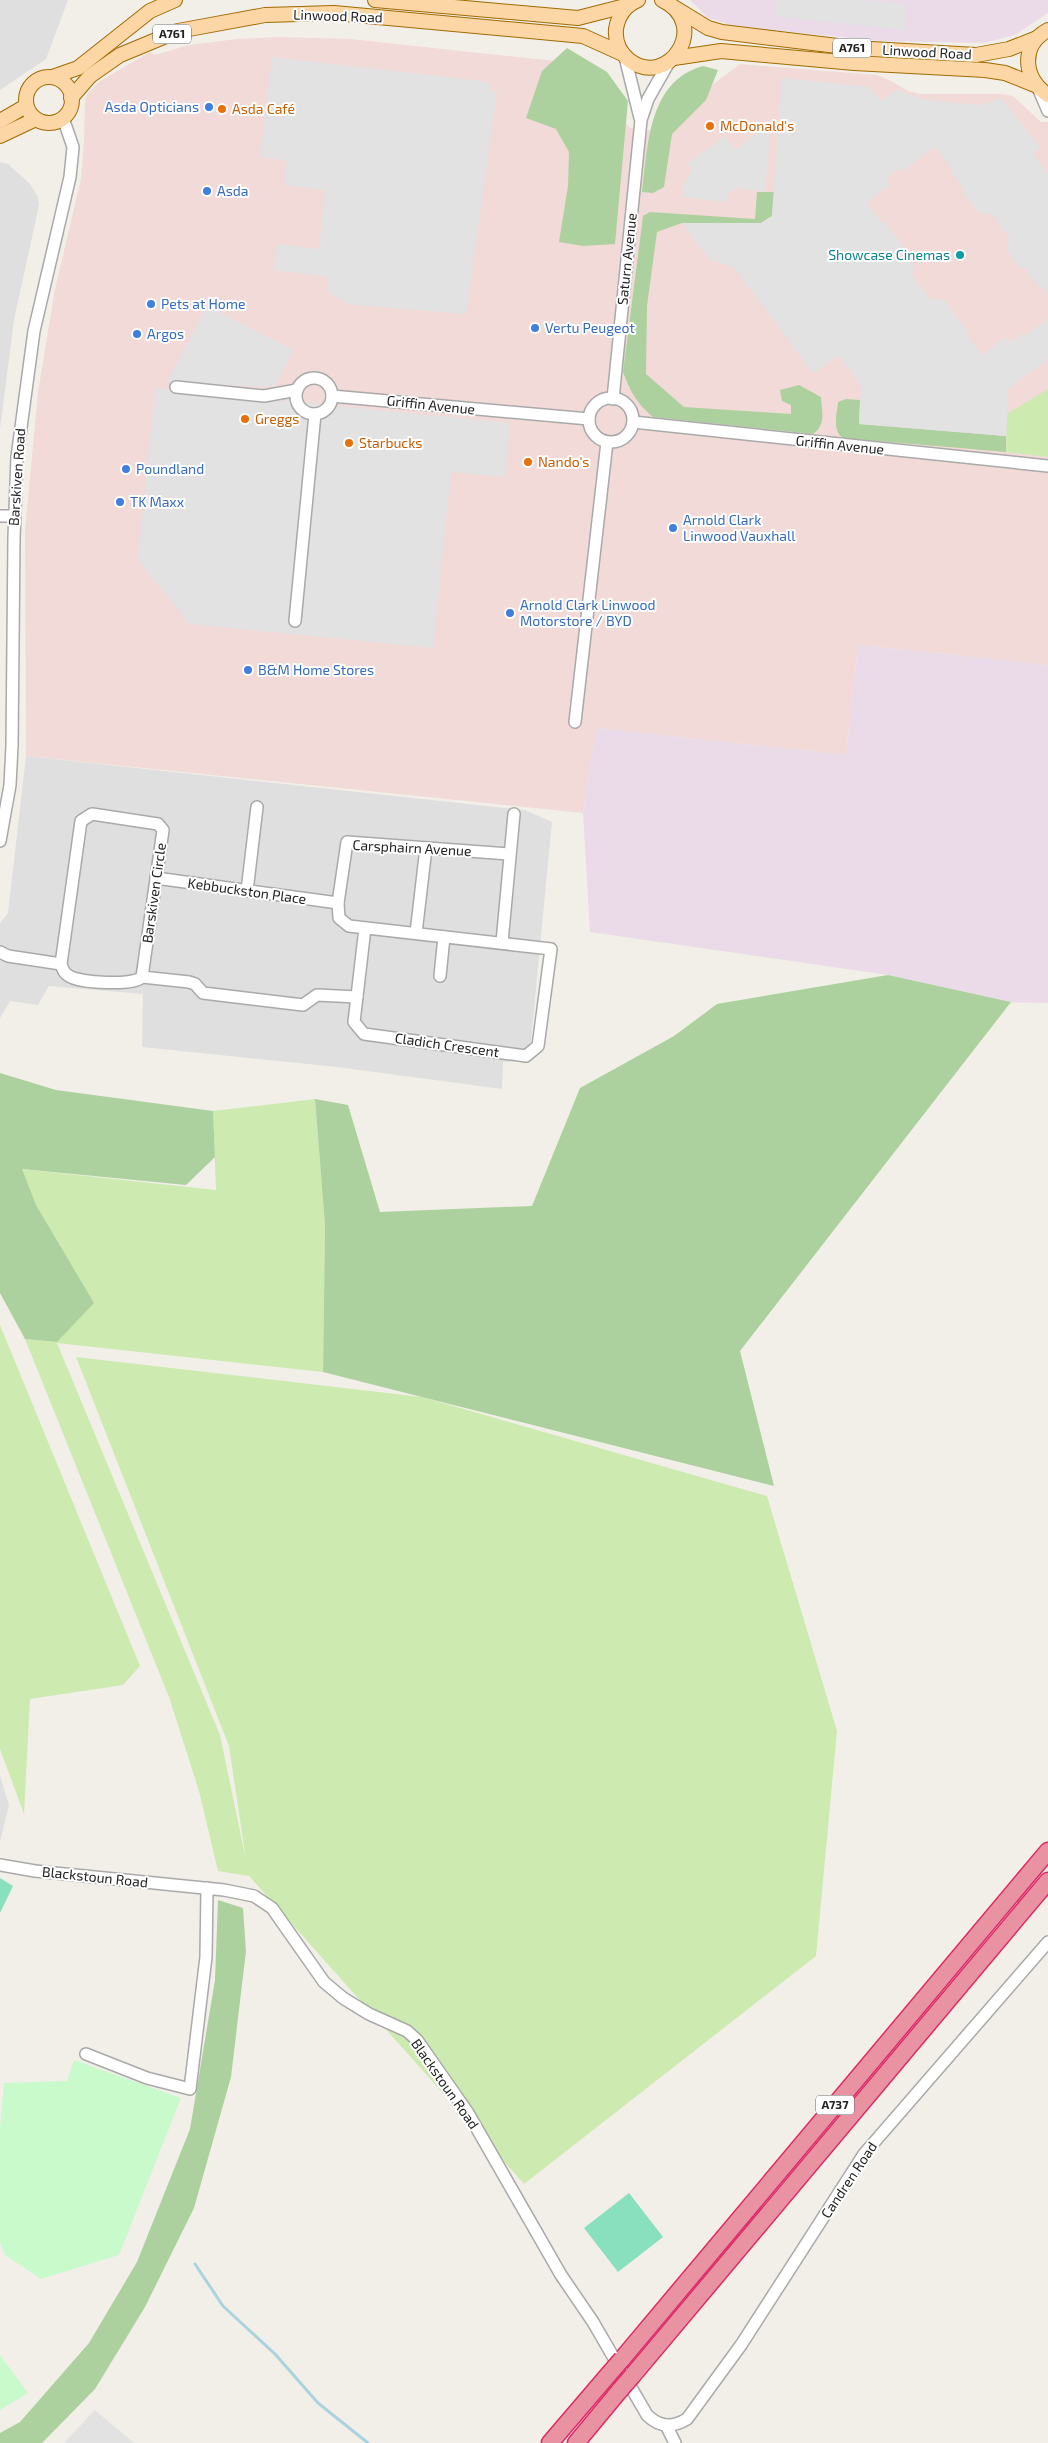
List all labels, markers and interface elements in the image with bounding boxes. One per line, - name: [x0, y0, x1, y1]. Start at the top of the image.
- street label: Linwood Road: [293, 5, 383, 26]
- road number: A761: [153, 24, 191, 44]
- road number: A761: [833, 38, 871, 58]
- street label: Linwood Road: [882, 41, 972, 62]
- place label: Asda Opticians: [105, 98, 199, 115]
- place label: Asda Café: [232, 100, 295, 117]
- marker: Asda Opticians: [203, 101, 215, 113]
- marker: Asda Café: [216, 103, 228, 115]
- place label: McDonald's: [720, 117, 794, 134]
- marker: McDonald's: [704, 120, 716, 132]
- place label: Asda: [217, 182, 249, 199]
- marker: Asda: [201, 185, 213, 197]
- street label: Saturn Avenue: [613, 212, 640, 306]
- place label: Showcase Cinemas: [828, 246, 950, 263]
- marker: Showcase Cinemas: [954, 249, 966, 261]
- place label: Pets at Home: [161, 295, 246, 312]
- marker: Pets at Home: [145, 298, 157, 310]
- place label: Vertu Peugeot: [545, 319, 635, 336]
- marker: Vertu Peugeot: [529, 322, 541, 334]
- place label: Argos: [147, 325, 184, 342]
- marker: Argos: [131, 328, 143, 340]
- street label: Griffin Avenue: [386, 391, 476, 418]
- place label: Greggs: [255, 410, 299, 427]
- marker: Greggs: [239, 413, 251, 425]
- street label: Barskiven Road: [5, 427, 28, 526]
- street label: Griffin Avenue: [795, 431, 885, 458]
- place label: Starbucks: [359, 434, 422, 451]
- marker: Starbucks: [343, 437, 355, 449]
- place label: Nando's: [538, 453, 589, 470]
- marker: Nando's: [522, 456, 534, 468]
- place label: Poundland: [136, 460, 204, 477]
- marker: Poundland: [120, 463, 132, 475]
- place label: TK Maxx: [130, 493, 185, 510]
- marker: TK Maxx: [114, 496, 126, 508]
- place label: Arnold Clark Linwood Vauxhall: [683, 511, 796, 544]
- marker: Arnold Clark Linwood Vauxhall: [667, 522, 679, 534]
- place label: Arnold Clark Linwood Motorstore / BYD: [520, 596, 655, 629]
- marker: Arnold Clark Linwood Motorstore / BYD: [504, 607, 516, 619]
- place label: B&M Home Stores: [258, 661, 374, 678]
- marker: B&M Home Stores: [242, 664, 254, 676]
- street label: Carsphairn Avenue: [352, 836, 472, 859]
- street label: Barskiven Circle: [138, 842, 169, 944]
- street label: Kebbuckston Place: [187, 874, 307, 907]
- street label: Cladich Crescent: [394, 1029, 500, 1060]
- street label: Blackstoun Road: [41, 1862, 149, 1891]
- street label: Blackstoun Road: [408, 2035, 483, 2132]
- road number: A737: [816, 2096, 854, 2114]
- street label: Candren Road: [817, 2138, 880, 2221]

